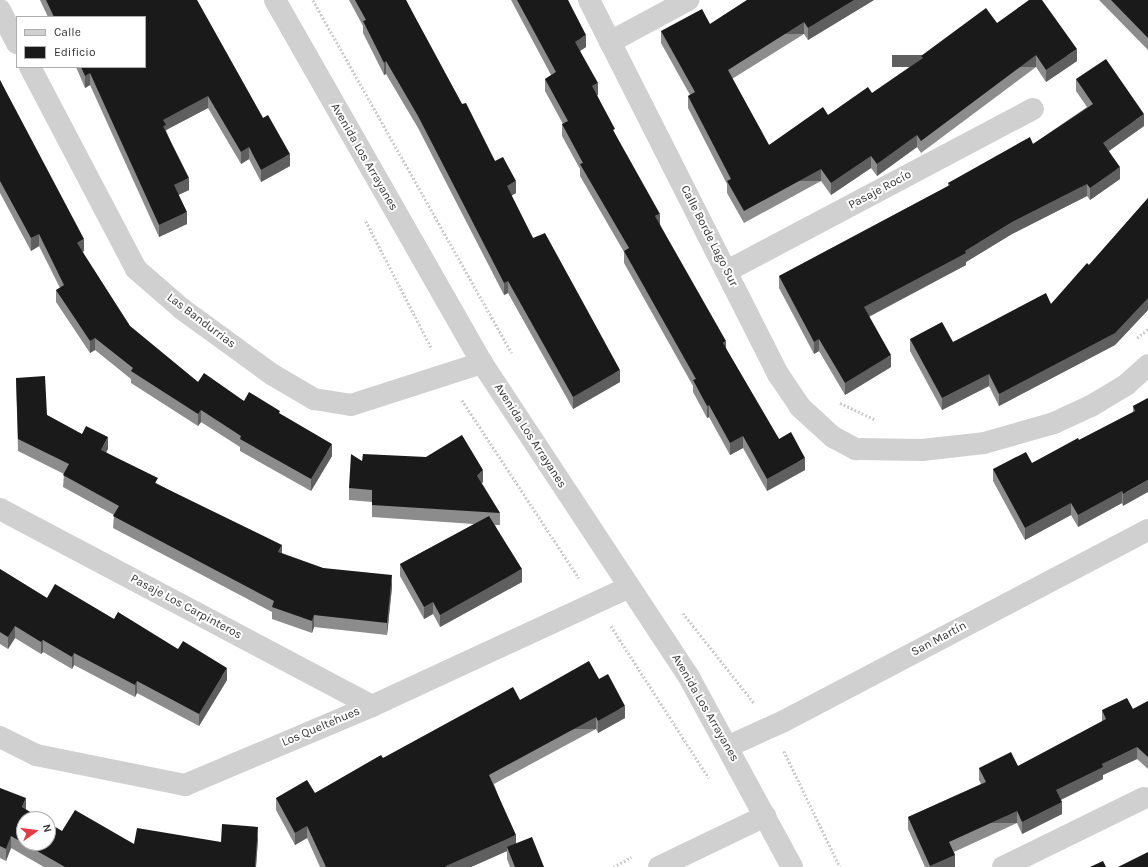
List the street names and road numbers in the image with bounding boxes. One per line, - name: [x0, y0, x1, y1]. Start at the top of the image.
- street label: Avenida Los Arrayanes: [327, 101, 401, 213]
- street label: Pasaje Rocío: [846, 167, 914, 213]
- street label: Calle Borde Lago Sur: [677, 183, 741, 289]
- street label: Las Bandurrias: [164, 291, 238, 351]
- street label: Avenida Los Arrayanes: [491, 381, 569, 491]
- street label: Pasaje Los Carpinteros: [128, 571, 244, 643]
- street label: San Martín: [909, 618, 969, 660]
- street label: Avenida Los Arrayanes: [668, 652, 742, 764]
- street label: Los Queltehues: [280, 704, 362, 750]

